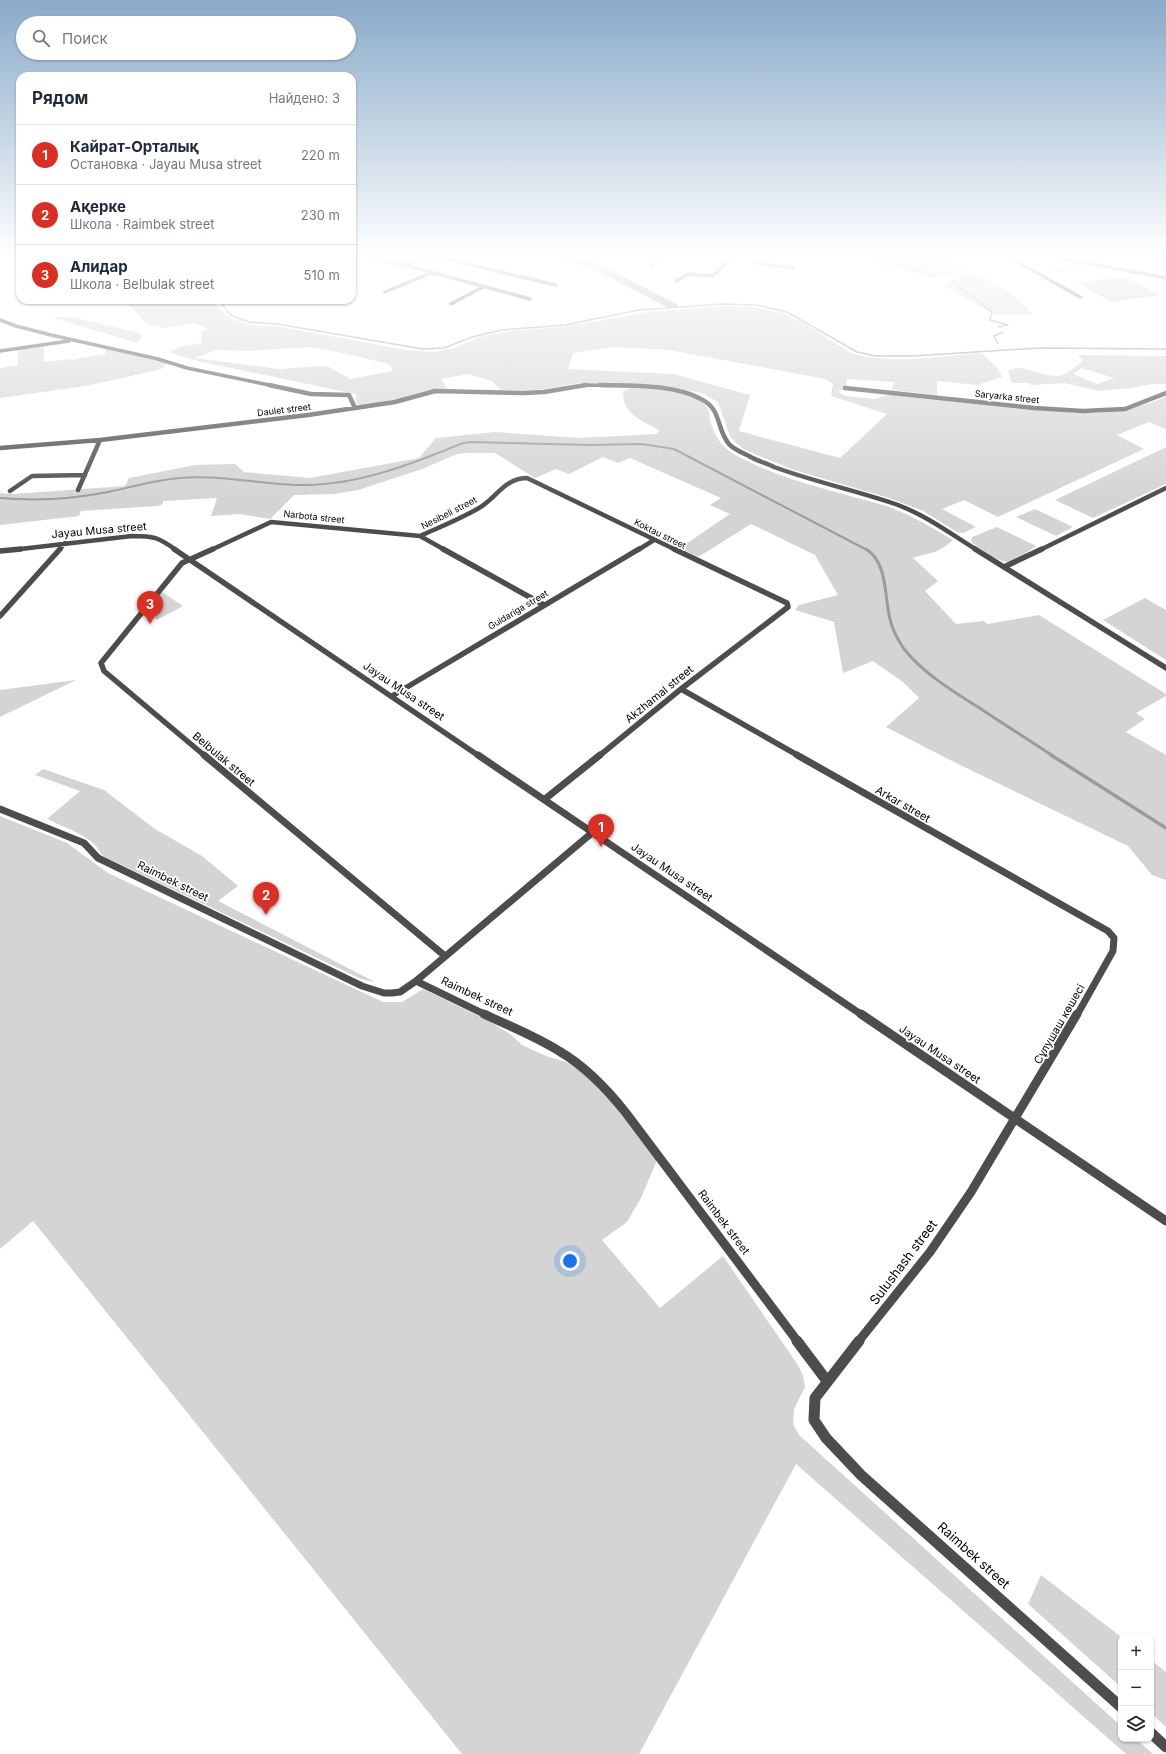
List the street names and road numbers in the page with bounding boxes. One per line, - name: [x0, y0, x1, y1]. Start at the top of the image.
- street label: Saryarka street: [974, 388, 1040, 405]
- street label: Daulet street: [256, 401, 312, 418]
- street label: Nesibeli street: [419, 494, 478, 531]
- street label: Narbota street: [283, 508, 345, 525]
- street label: Koktau street: [633, 516, 688, 551]
- street label: Jayau Musa street: [51, 519, 148, 541]
- street label: Guldariga street: [486, 587, 550, 632]
- street label: Jayau Musa street: [360, 658, 448, 724]
- street label: Akzhamal street: [622, 662, 696, 726]
- street label: Belbulak street: [190, 729, 258, 789]
- street label: Arkar street: [873, 783, 933, 826]
- street label: Jayau Musa street: [628, 839, 716, 905]
- street label: Raimbek street: [135, 858, 211, 904]
- street label: Raimbek street: [439, 973, 515, 1019]
- street label: Сұлушаш көшесі: [1030, 981, 1088, 1067]
- street label: Jayau Musa street: [896, 1021, 984, 1087]
- street label: Raimbek street: [695, 1187, 753, 1258]
- street label: Sulushash street: [866, 1216, 940, 1308]
- street label: Raimbek street: [935, 1518, 1013, 1592]

